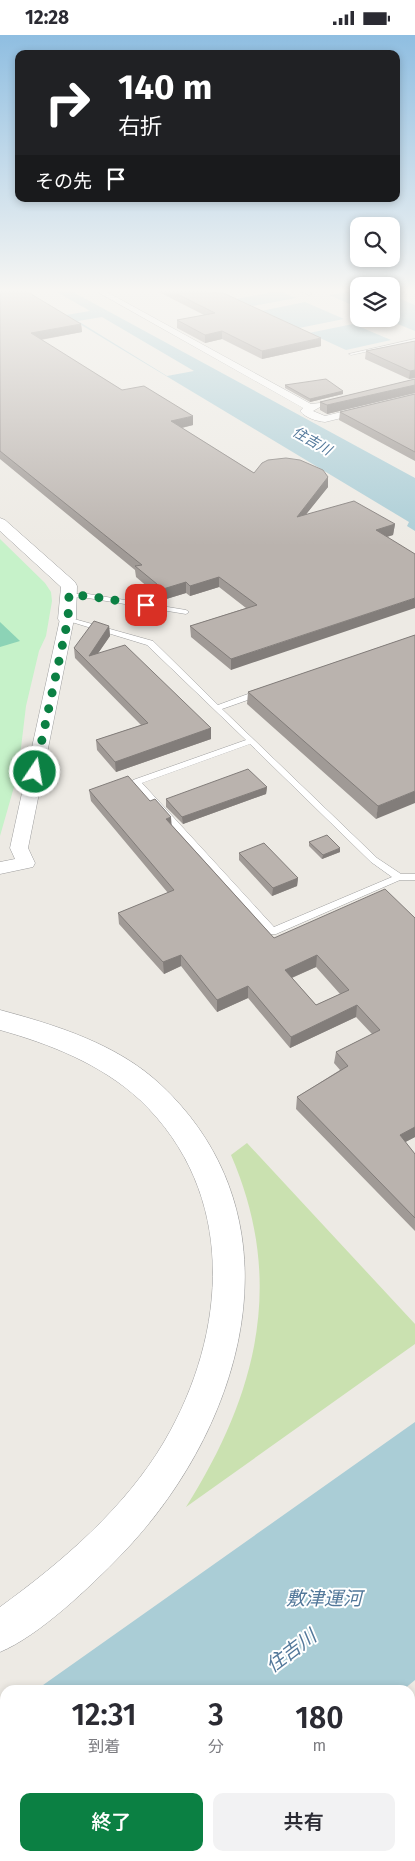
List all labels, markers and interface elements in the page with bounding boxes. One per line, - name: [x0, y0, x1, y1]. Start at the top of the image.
- text: 12:28: [25, 6, 69, 29]
- text: 140 m: [118, 66, 212, 108]
- icon: right: [35, 70, 100, 135]
- text: 右折: [118, 113, 162, 140]
- icon: arrive: [102, 165, 130, 193]
- text: その先: [35, 170, 92, 193]
- map controls: [350, 217, 400, 327]
- button: search: [350, 217, 400, 267]
- button: layers: [350, 277, 400, 327]
- water label: 住吉川: [290, 423, 336, 460]
- pin: [125, 584, 167, 626]
- icon: arrive: [132, 591, 160, 619]
- position arrow: [8, 745, 60, 797]
- water label: 敷津運河: [286, 1587, 366, 1610]
- water label: 住吉川: [261, 1623, 322, 1677]
- text: 12:31: [71, 1697, 137, 1733]
- text: 3: [208, 1697, 224, 1733]
- text: 180: [295, 1700, 344, 1736]
- text: m: [313, 1736, 326, 1755]
- text: 到着: [88, 1737, 120, 1756]
- text: 分: [208, 1737, 224, 1756]
- button: 終了: [20, 1793, 203, 1851]
- button: 共有: [213, 1793, 395, 1851]

